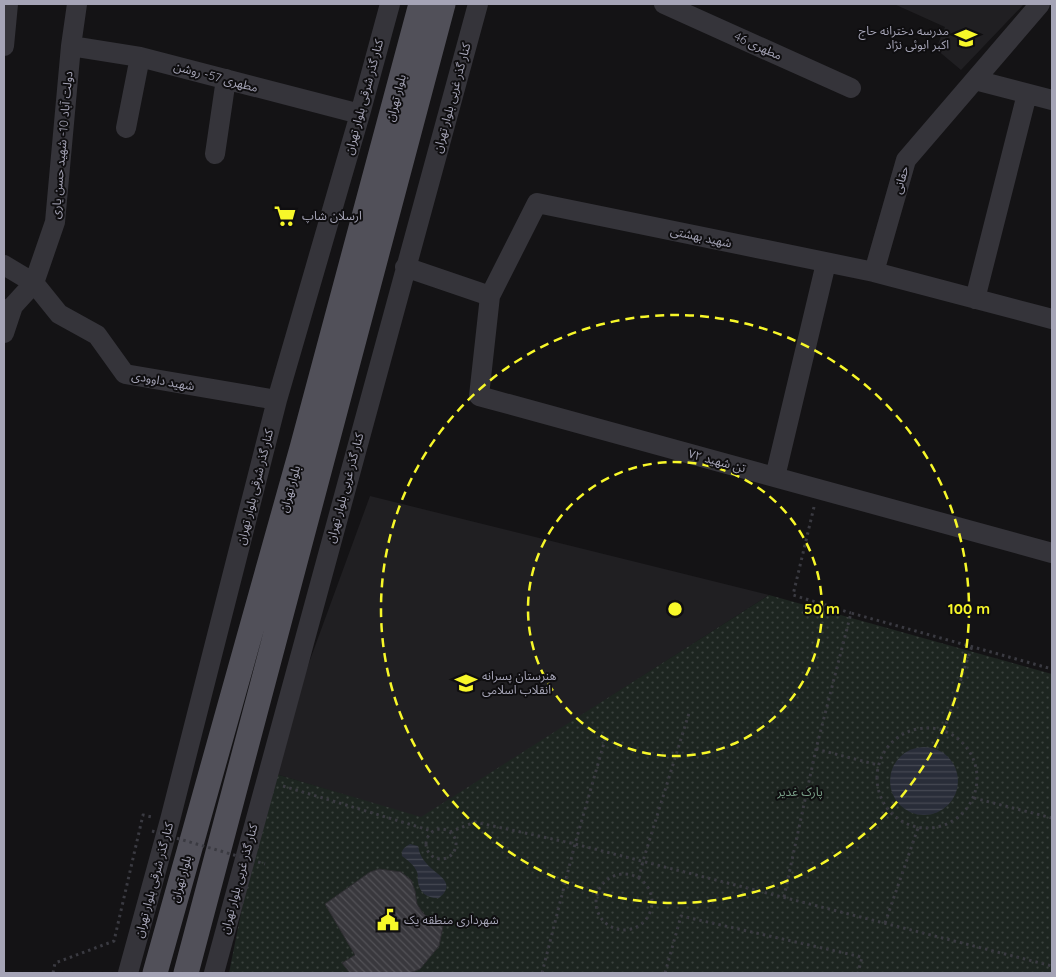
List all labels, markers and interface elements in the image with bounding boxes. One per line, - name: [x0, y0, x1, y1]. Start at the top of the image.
- place label: مدرسه دخترانه حاج اکبر ابوئی نژاد: [859, 23, 949, 52]
- school or university icon: مدرسه دخترانه حاج اکبر ابوئی نژاد: [953, 25, 979, 51]
- street label: مطهری 46: [732, 28, 784, 63]
- street label: کنار گذر شرقی بلوار تهران: [341, 37, 386, 156]
- street label: کنار گذر غربی بلوار تهران: [430, 40, 474, 155]
- street label: مطهری 57- روشن: [172, 58, 260, 95]
- street label: دولت آباد 10- شهید حسن یاری: [48, 70, 76, 219]
- street label: بلوار تهران: [382, 73, 409, 123]
- street label: حقانی: [889, 164, 912, 196]
- supermarket icon: ارسلان شاپ: [272, 203, 298, 229]
- place label: ارسلان شاپ: [302, 208, 362, 224]
- street label: شهید بهشتی: [669, 223, 733, 250]
- street label: شهید داوودی: [130, 368, 196, 393]
- street label: کنار گذر شرقی بلوار تهران: [233, 426, 276, 546]
- street label: کنار گذر غربی بلوار تهران: [323, 430, 367, 545]
- street label: ۷۲ تن شهید: [687, 446, 748, 476]
- street label: بلوار تهران: [276, 464, 303, 514]
- text: 50 m: [804, 599, 840, 618]
- text: 100 m: [948, 599, 990, 618]
- centre of rings: [666, 600, 684, 618]
- place label: هنرستان پسرانه انقلاب اسلامی: [482, 668, 557, 697]
- school or university icon: هنرستان پسرانه انقلاب اسلامی: [453, 670, 479, 696]
- park label: پارک غدیر: [776, 784, 823, 800]
- street label: کنار گذر شرقی بلوار تهران: [131, 820, 176, 939]
- street label: کنار گذر غربی بلوار تهران: [217, 821, 261, 936]
- street label: بلوار تهران: [167, 854, 194, 904]
- public building icon: شهرداری منطقه یک: [375, 907, 401, 933]
- place label: شهرداری منطقه یک: [404, 912, 499, 927]

